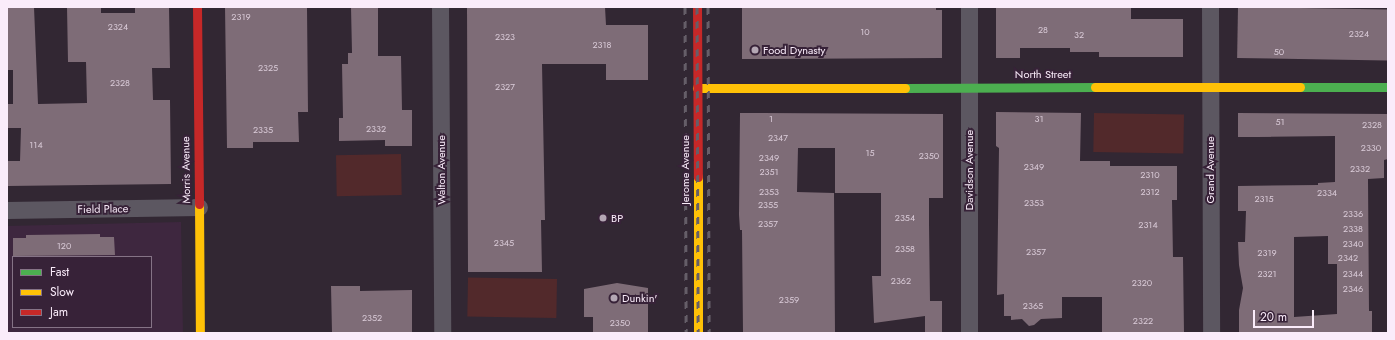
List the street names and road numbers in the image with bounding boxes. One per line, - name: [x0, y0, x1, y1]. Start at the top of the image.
- street label: North Street: [1015, 67, 1071, 81]
- street label: Davidson Avenue: [962, 130, 976, 210]
- street label: Walton Avenue: [434, 135, 448, 205]
- street label: Jerome Avenue: [678, 135, 692, 205]
- street label: Morris Avenue: [179, 136, 193, 204]
- street label: Grand Avenue: [1203, 136, 1217, 204]
- street label: Field Place: [77, 202, 129, 216]

